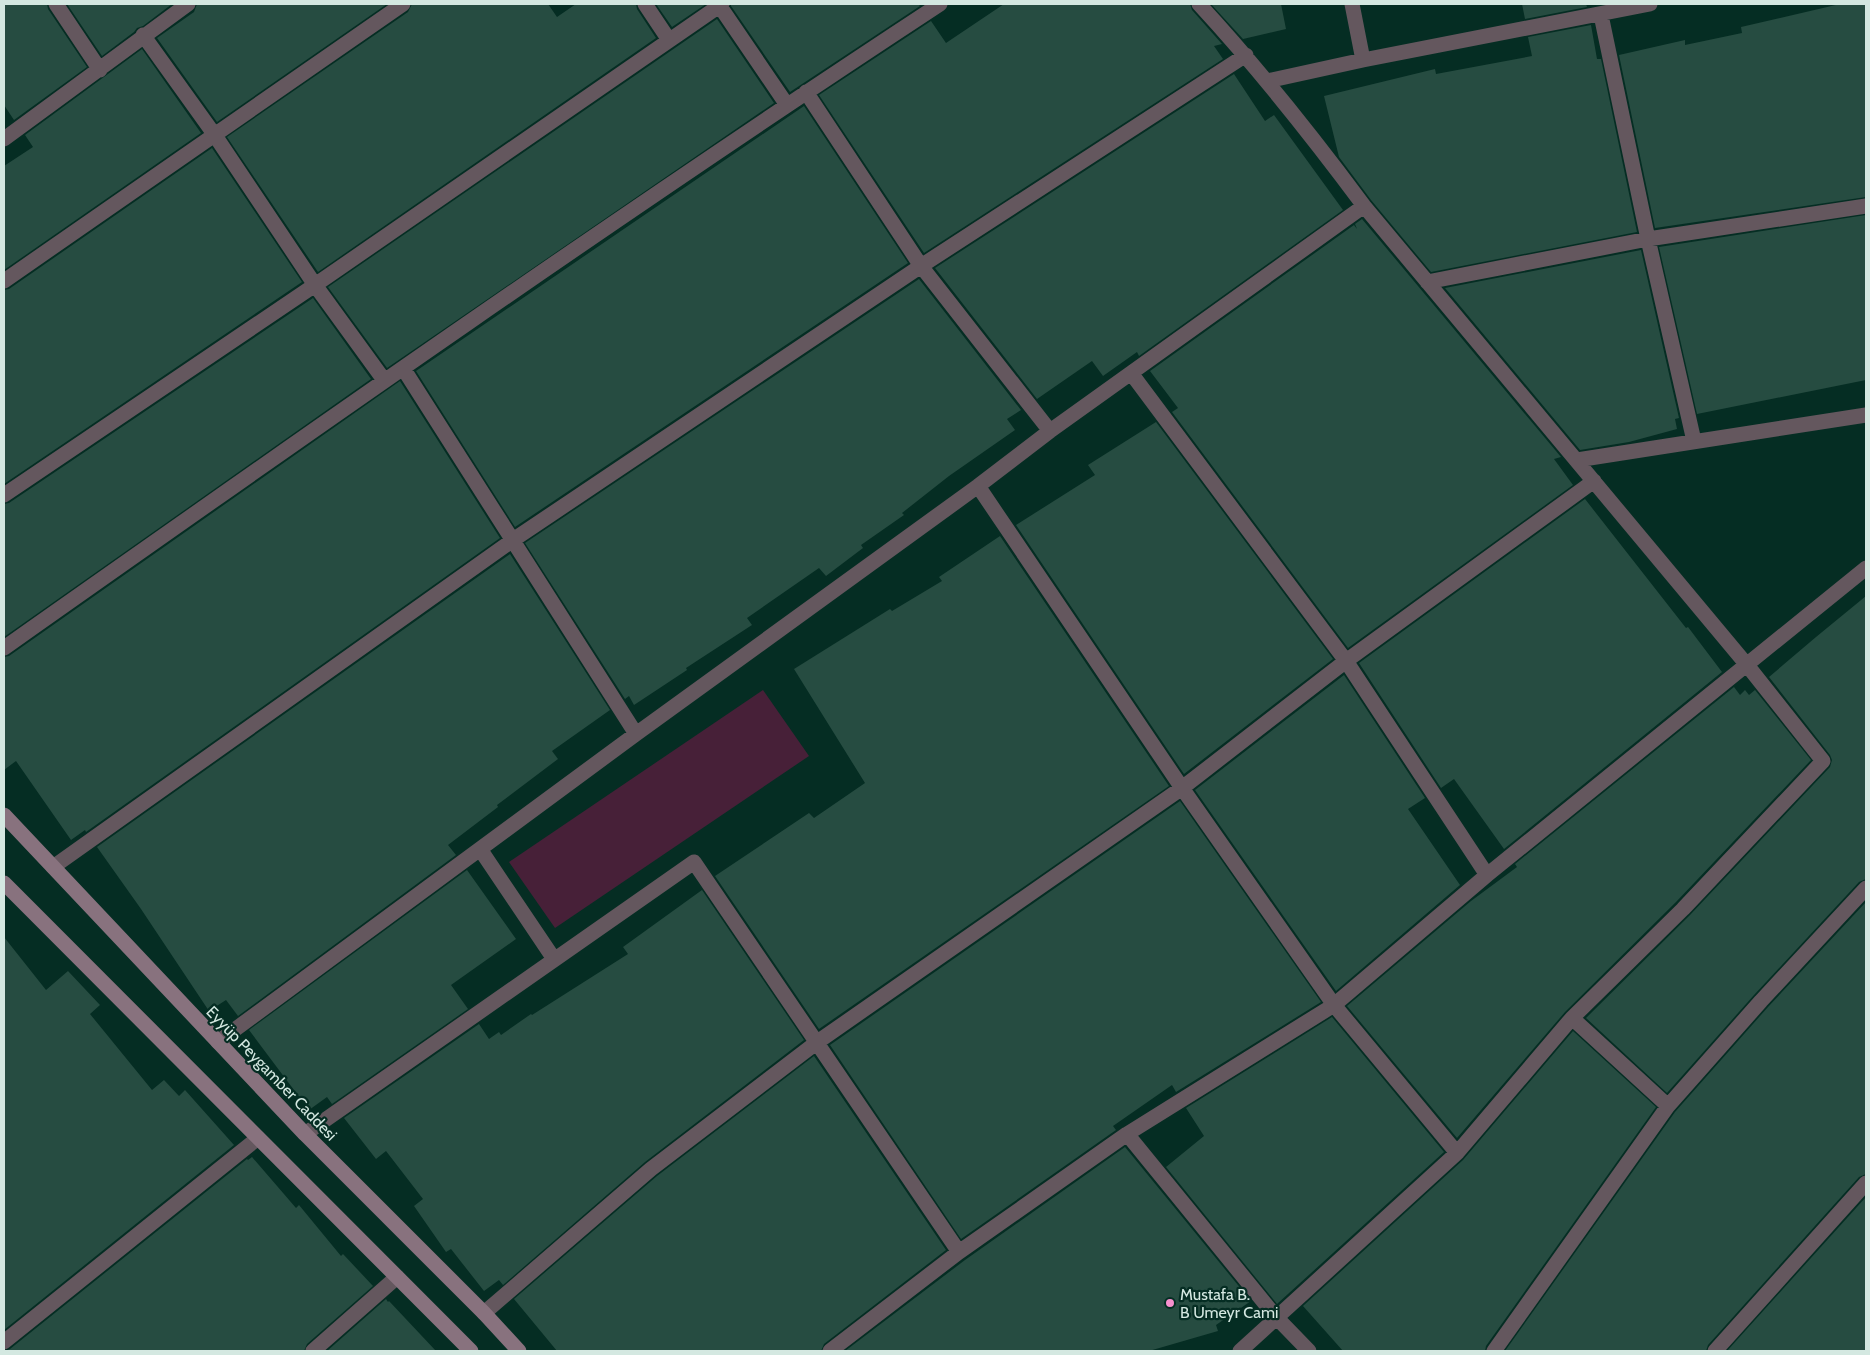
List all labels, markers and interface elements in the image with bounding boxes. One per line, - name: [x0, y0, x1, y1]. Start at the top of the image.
- street label: Eyyüp Peygamber Caddesi: [202, 1002, 341, 1145]
- place label: Mustafa B. B Umeyr Cami: [1180, 1285, 1278, 1322]
- marker: Mustafa B. B Umeyr Cami: [1164, 1297, 1176, 1309]

